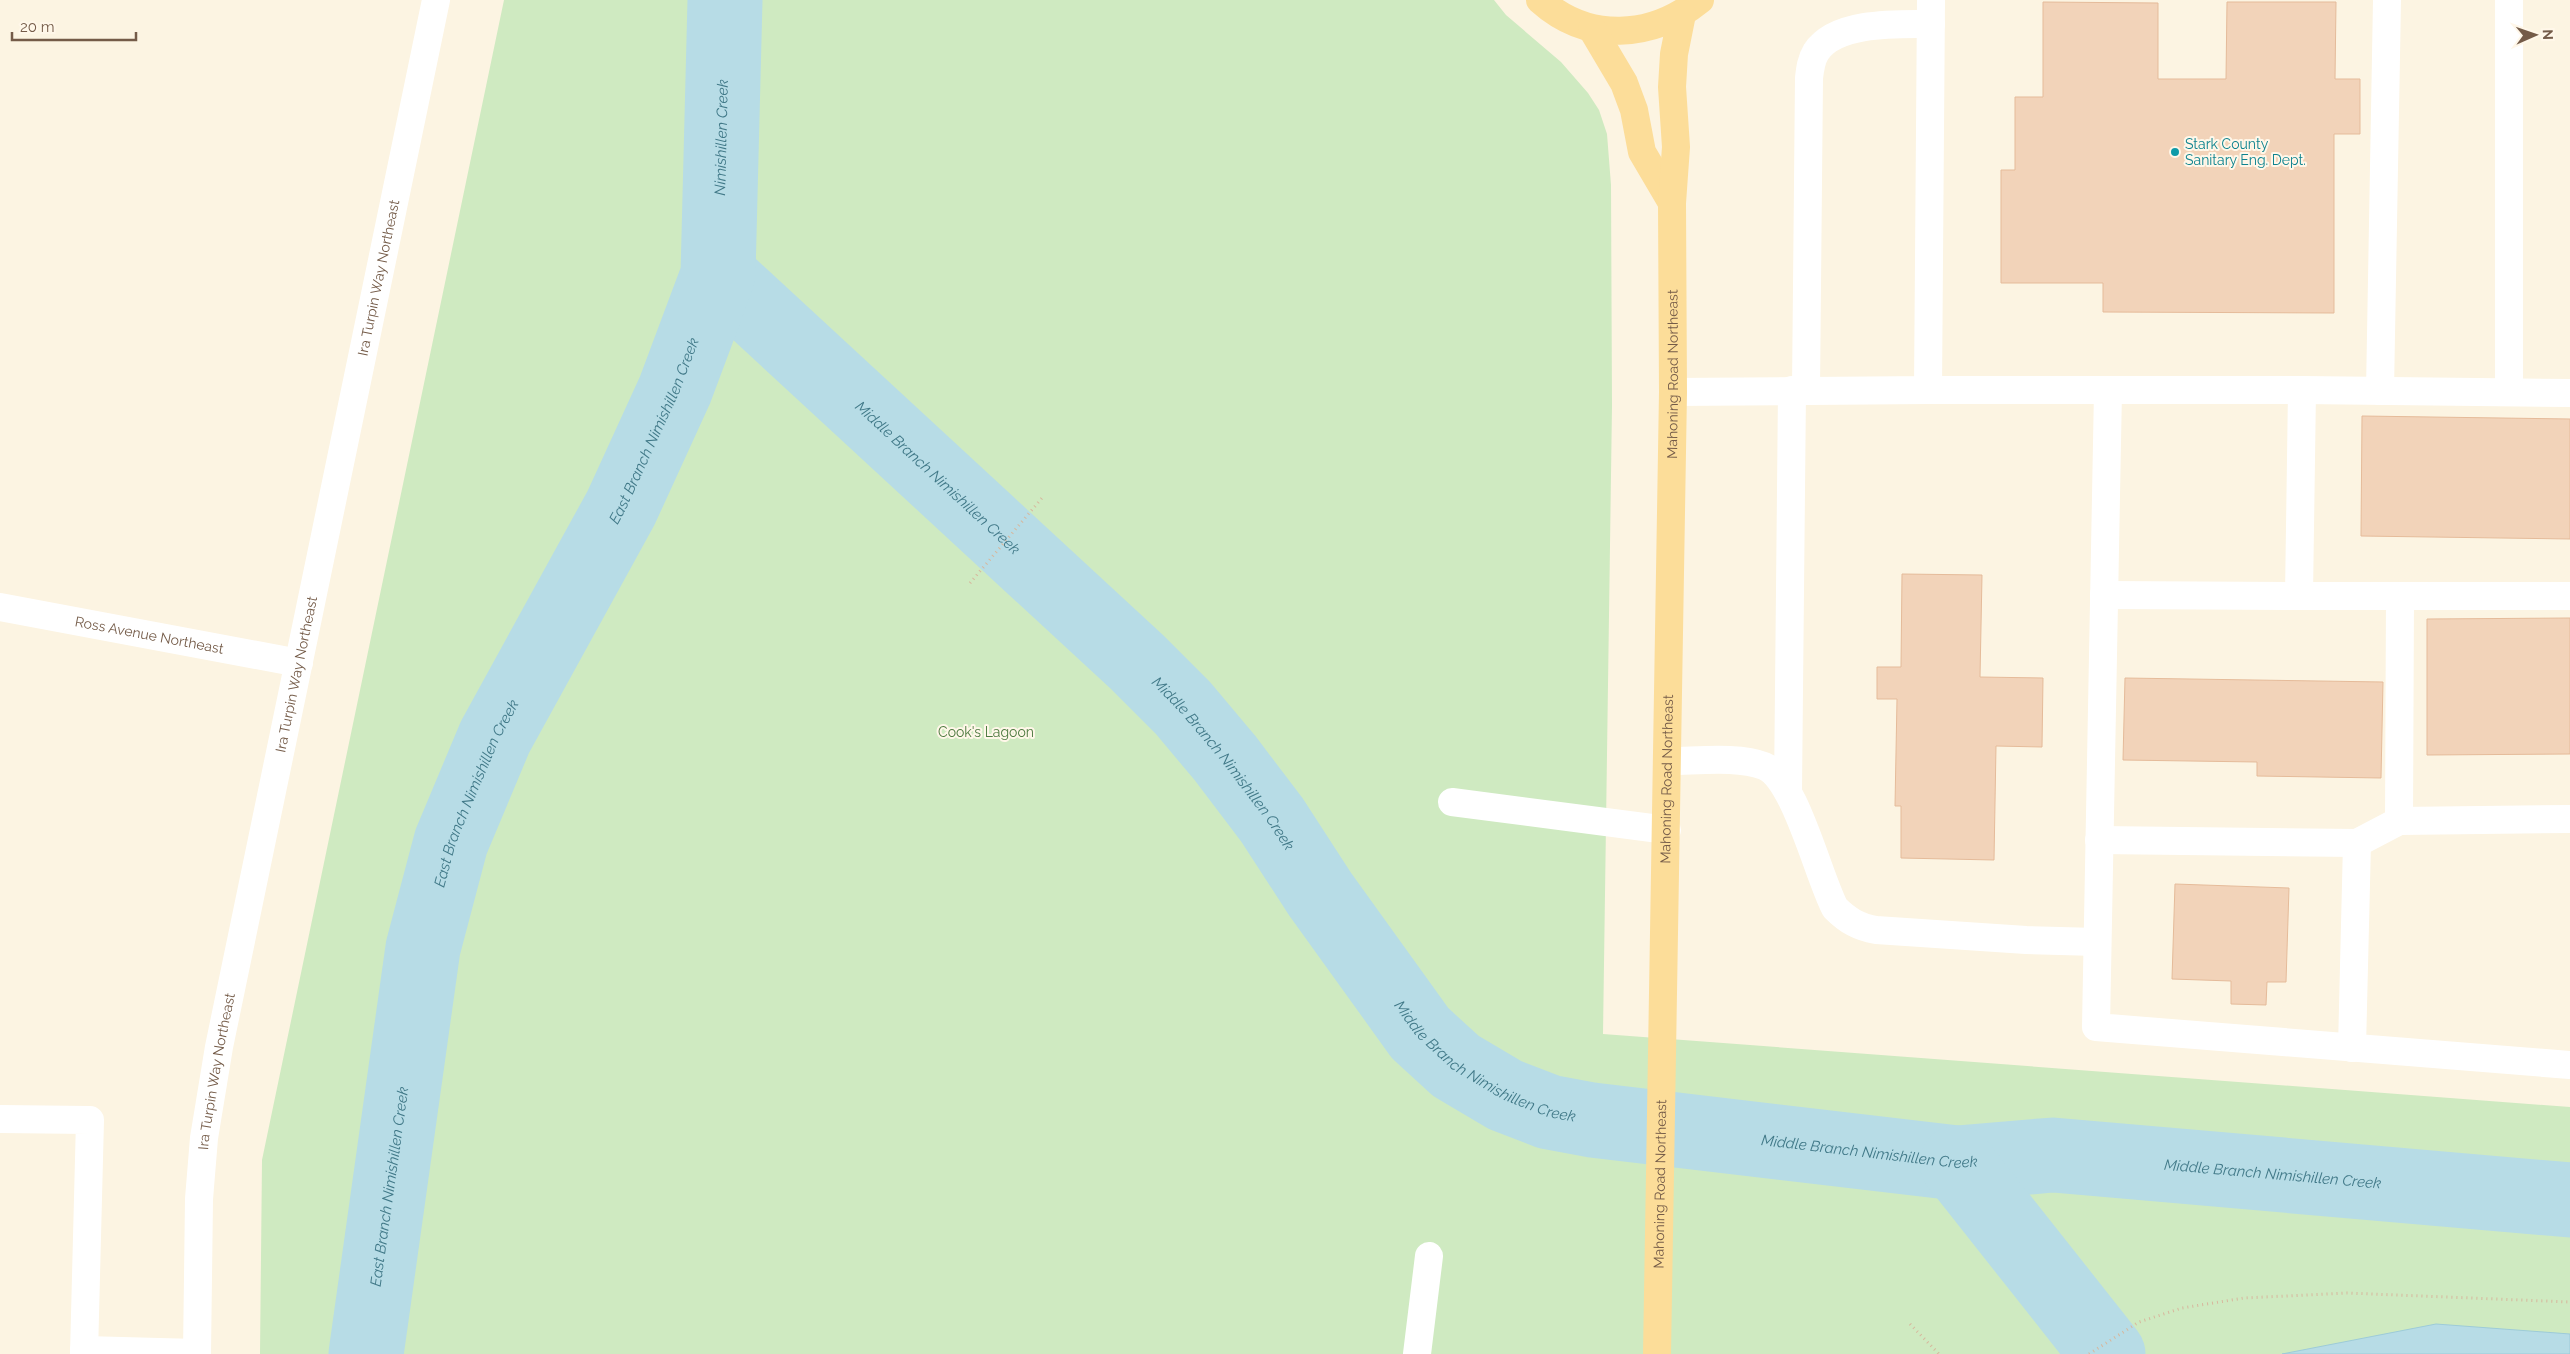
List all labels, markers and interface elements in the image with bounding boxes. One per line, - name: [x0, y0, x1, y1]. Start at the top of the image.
- scale bar: [12, 10, 136, 42]
- north arrow: [2510, 10, 2560, 60]
- text: 20 m: [20, 18, 55, 36]
- text: N: [2540, 29, 2556, 40]
- water label: Nimishillen Creek: [711, 79, 732, 196]
- place label: Stark County Sanitary Eng. Dept.: [2185, 136, 2306, 168]
- marker: Stark County Sanitary Eng. Dept.: [2169, 146, 2181, 158]
- street label: Ira Turpin Way Northeast: [354, 198, 402, 357]
- street label: Mahoning Road Northeast: [1664, 289, 1681, 459]
- water label: East Branch Nimishillen Creek: [605, 335, 703, 527]
- water label: Middle Branch Nimishillen Creek: [852, 397, 1024, 558]
- street label: Ira Turpin Way Northeast: [272, 595, 320, 754]
- street label: Ross Avenue Northeast: [74, 613, 225, 657]
- water label: Middle Branch Nimishillen Creek: [1148, 673, 1298, 854]
- street label: Mahoning Road Northeast: [1657, 694, 1676, 864]
- water label: East Branch Nimishillen Creek: [430, 697, 523, 889]
- park label: Cook's Lagoon: [938, 724, 1034, 740]
- street label: Ira Turpin Way Northeast: [195, 991, 238, 1150]
- water label: Middle Branch Nimishillen Creek: [1391, 997, 1577, 1126]
- water label: East Branch Nimishillen Creek: [367, 1086, 412, 1288]
- street label: Mahoning Road Northeast: [1650, 1099, 1669, 1269]
- water label: Middle Branch Nimishillen Creek: [1760, 1131, 1978, 1172]
- water label: Middle Branch Nimishillen Creek: [2163, 1156, 2382, 1193]

